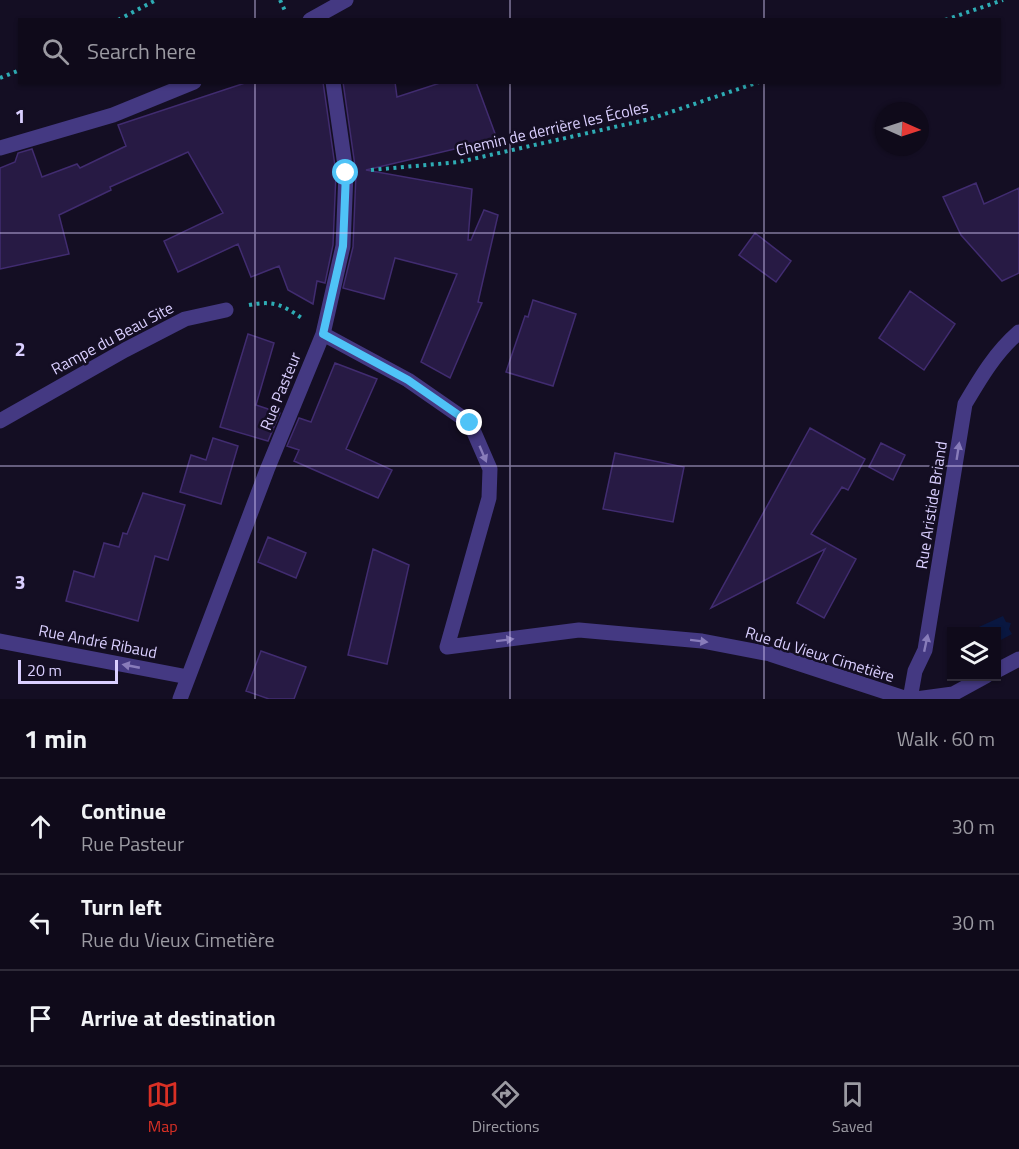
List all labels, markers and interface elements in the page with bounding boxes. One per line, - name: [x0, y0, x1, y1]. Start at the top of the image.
- search box: [18, 18, 1001, 84]
- text: Search here: [87, 34, 196, 68]
- icon: search: [39, 35, 72, 68]
- street label: Chemin de derrière les Écoles: [454, 94, 650, 162]
- text: 1: [14, 100, 26, 131]
- north arrow: [875, 102, 929, 156]
- route start: [332, 159, 358, 185]
- street label: Rampe du Beau Site: [46, 296, 178, 380]
- text: 2: [14, 333, 26, 364]
- street label: Rue Pasteur: [253, 348, 307, 434]
- route end: [456, 409, 482, 435]
- street label: Rue Aristide Briand: [909, 439, 953, 571]
- one-way arrow: [953, 442, 962, 461]
- one-way arrow: [479, 445, 488, 463]
- text: 3: [14, 566, 26, 597]
- street label: Rue André Ribaud: [37, 618, 159, 664]
- street label: Rue du Vieux Cimetière: [742, 620, 898, 688]
- map controls: [947, 627, 1001, 681]
- button: layers: [947, 627, 1001, 681]
- one-way arrow: [922, 634, 931, 653]
- one-way arrow: [496, 635, 515, 644]
- one-way arrow: [690, 636, 709, 646]
- scale bar: [18, 657, 118, 684]
- text: 20 m: [27, 658, 62, 682]
- one-way arrow: [121, 661, 140, 670]
- text: 1 min: [24, 719, 87, 758]
- text: Walk · 60 m: [897, 723, 995, 754]
- text: Continue: [81, 794, 166, 828]
- icon: ahead: [24, 810, 57, 843]
- text: 30 m: [951, 811, 995, 842]
- text: Rue Pasteur: [81, 828, 184, 859]
- text: Turn left: [81, 890, 162, 924]
- icon: left: [24, 906, 57, 939]
- text: 30 m: [951, 907, 995, 938]
- text: Rue du Vieux Cimetière: [81, 924, 275, 955]
- text: Arrive at destination: [81, 1001, 276, 1035]
- icon: arrive: [24, 1002, 57, 1035]
- tab: Map: [146, 1078, 179, 1138]
- tab: Directions: [472, 1078, 540, 1138]
- tab: Saved: [832, 1078, 873, 1138]

